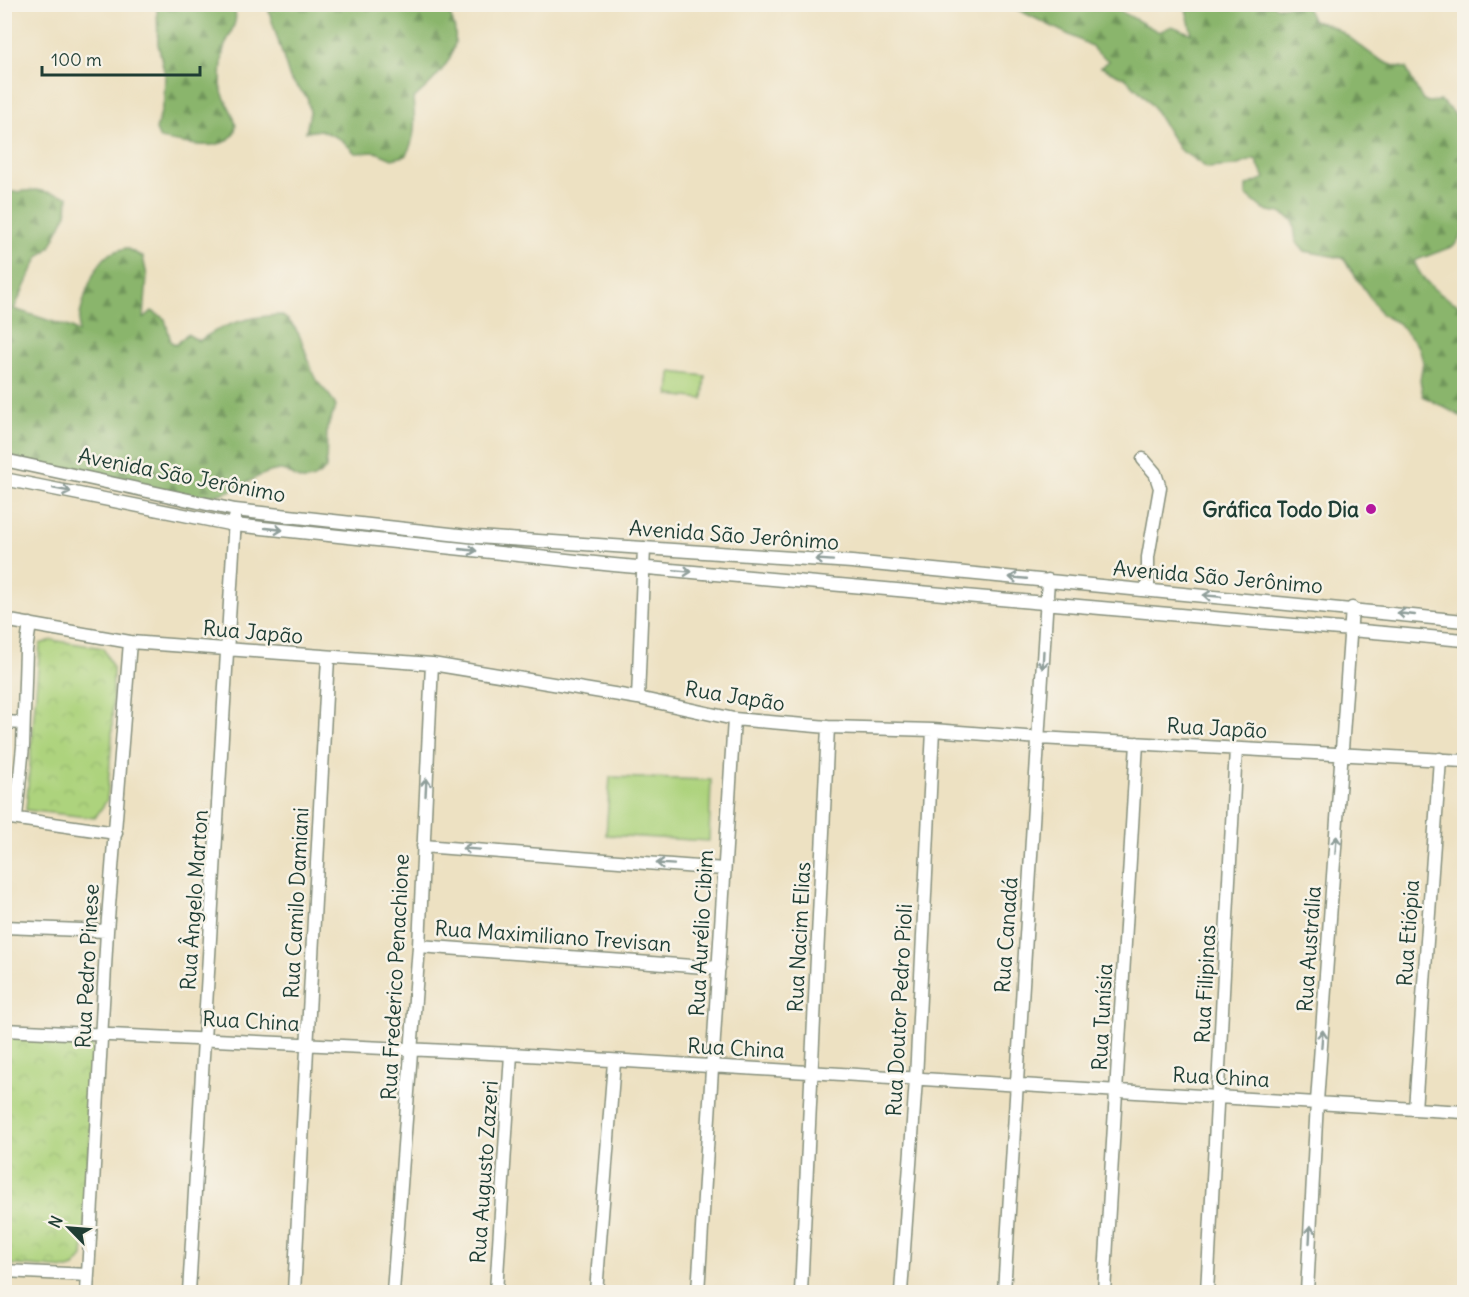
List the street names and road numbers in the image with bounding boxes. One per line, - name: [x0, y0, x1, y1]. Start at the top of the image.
- street label: Avenida São Jerônimo: [76, 442, 288, 508]
- street label: Avenida São Jerônimo: [628, 514, 840, 556]
- street label: Avenida São Jerônimo: [1112, 554, 1324, 600]
- street label: Rua Japão: [202, 614, 304, 650]
- street label: Rua Japão: [683, 675, 787, 717]
- street label: Rua Japão: [1166, 712, 1268, 744]
- street label: Rua Camilo Damiani: [278, 807, 314, 999]
- street label: Rua Ângelo Marton: [174, 809, 214, 991]
- street label: Rua Aurélio Cibim: [683, 849, 719, 1017]
- street label: Rua Frederico Penachione: [375, 853, 415, 1101]
- street label: Rua Nacim Elias: [782, 861, 816, 1013]
- street label: Rua Canadá: [988, 876, 1024, 994]
- street label: Rua Etiópia: [1391, 879, 1425, 987]
- street label: Rua Pedro Pinese: [69, 883, 105, 1049]
- street label: Rua Austrália: [1291, 885, 1327, 1013]
- street label: Rua Doutor Pedro Pioli: [880, 903, 918, 1117]
- street label: Rua Maximiliano Trevisan: [434, 914, 672, 958]
- street label: Rua Filipinas: [1188, 924, 1222, 1044]
- street label: Rua Tunísia: [1086, 963, 1118, 1071]
- street label: Rua China: [202, 1005, 300, 1037]
- street label: Rua China: [687, 1032, 785, 1064]
- street label: Rua China: [1172, 1061, 1270, 1093]
- street label: Rua Augusto Zazeri: [464, 1080, 504, 1264]

